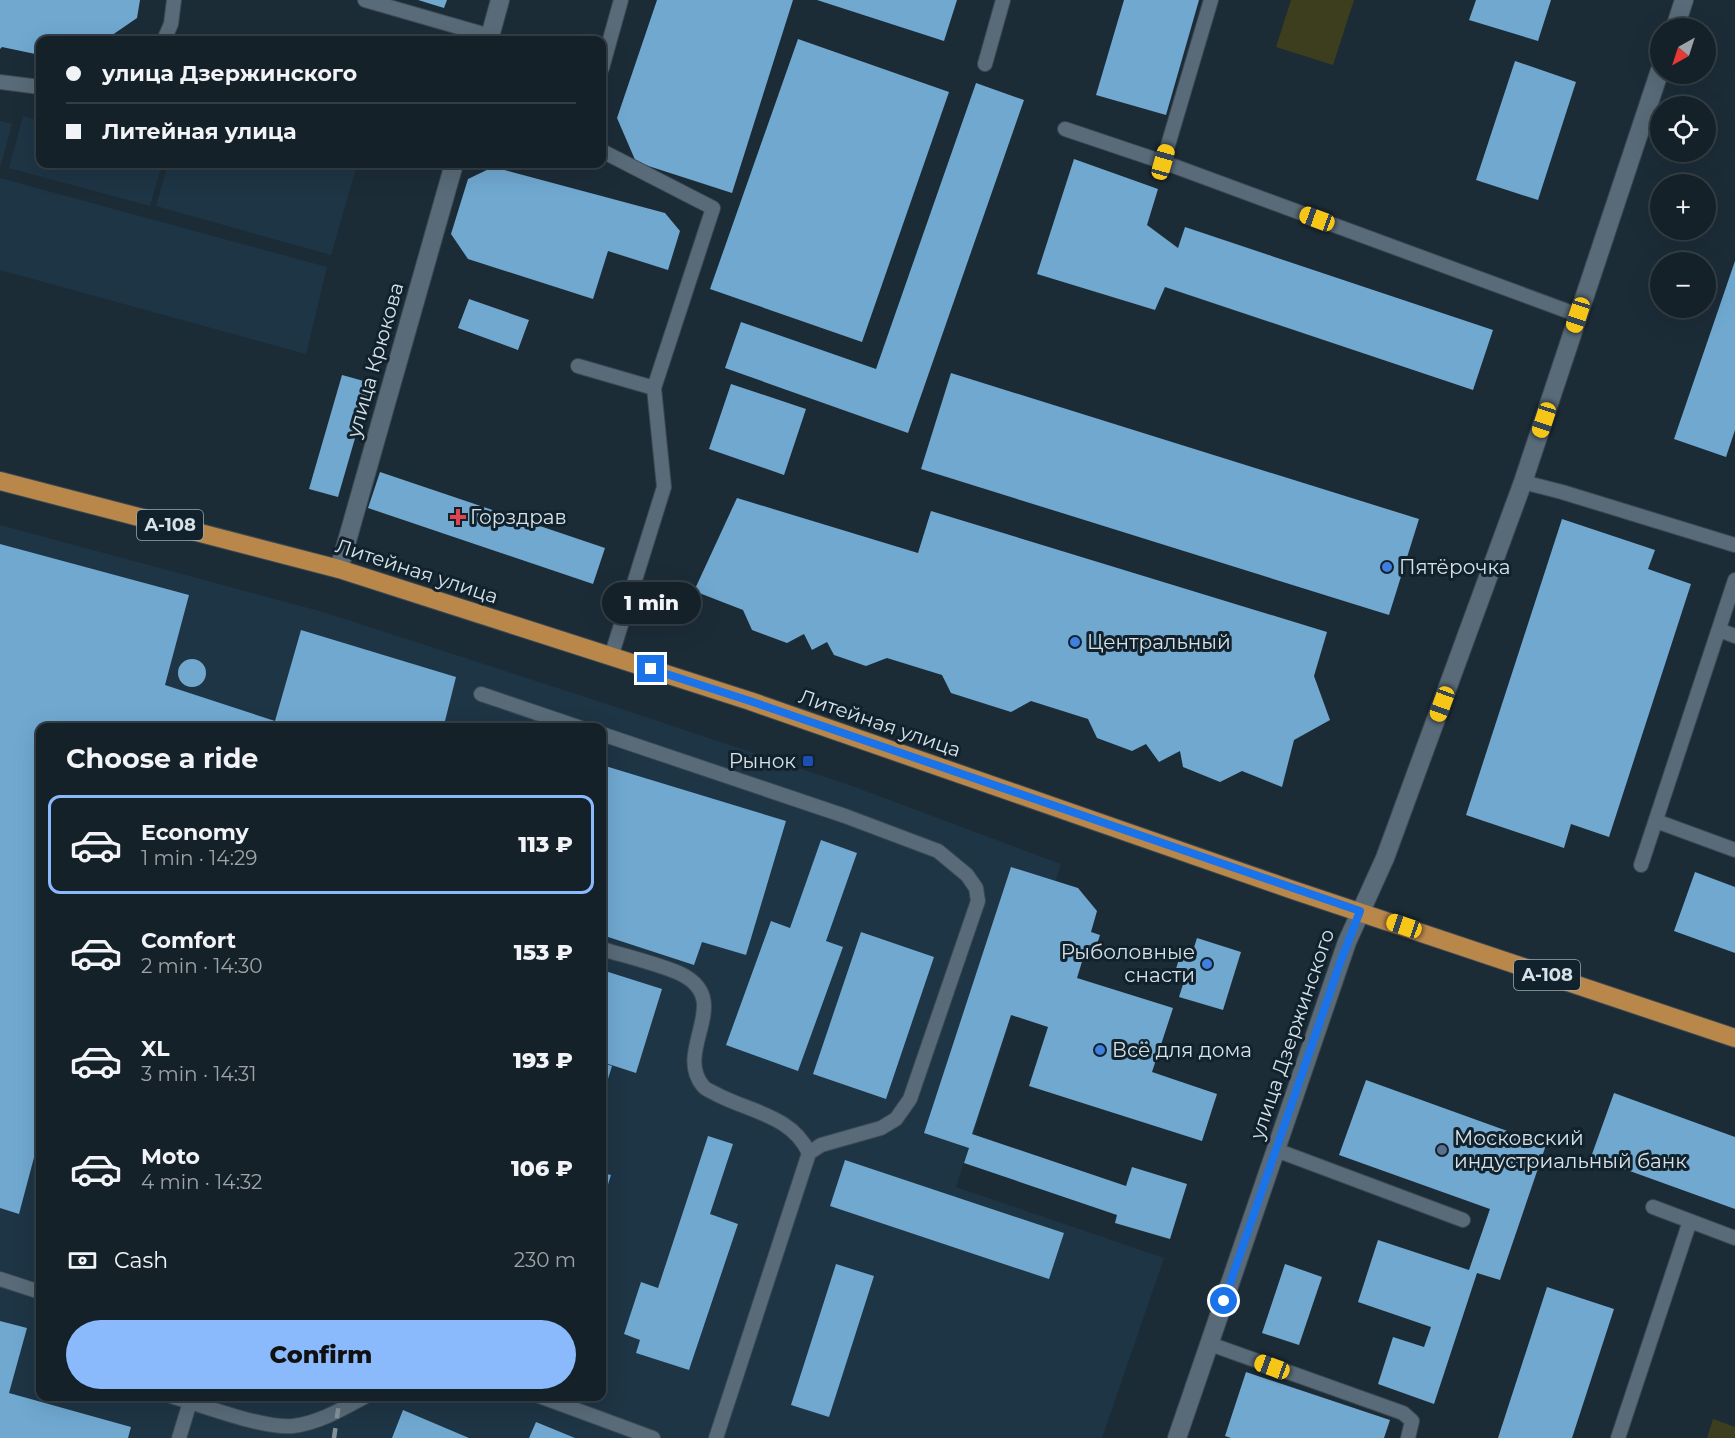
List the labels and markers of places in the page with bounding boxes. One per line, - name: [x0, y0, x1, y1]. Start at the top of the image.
- place label: Горздрав: [470, 505, 567, 529]
- marker: Горздрав: [451, 510, 465, 524]
- place label: Пятёрочка: [1399, 555, 1510, 579]
- marker: Пятёрочка: [1380, 560, 1394, 574]
- place label: Центральный: [1087, 630, 1231, 654]
- marker: Центральный: [1068, 635, 1082, 649]
- place label: Рынок: [729, 749, 796, 773]
- marker: Рынок: [801, 754, 815, 768]
- place label: Рыболовные снасти: [1061, 940, 1195, 987]
- marker: Рыболовные снасти: [1200, 957, 1214, 971]
- place label: Всё для дома: [1112, 1038, 1252, 1062]
- marker: Всё для дома: [1093, 1043, 1107, 1057]
- place label: Московский индустриальный банк: [1454, 1126, 1687, 1173]
- marker: Московский индустриальный банк: [1435, 1143, 1449, 1157]

